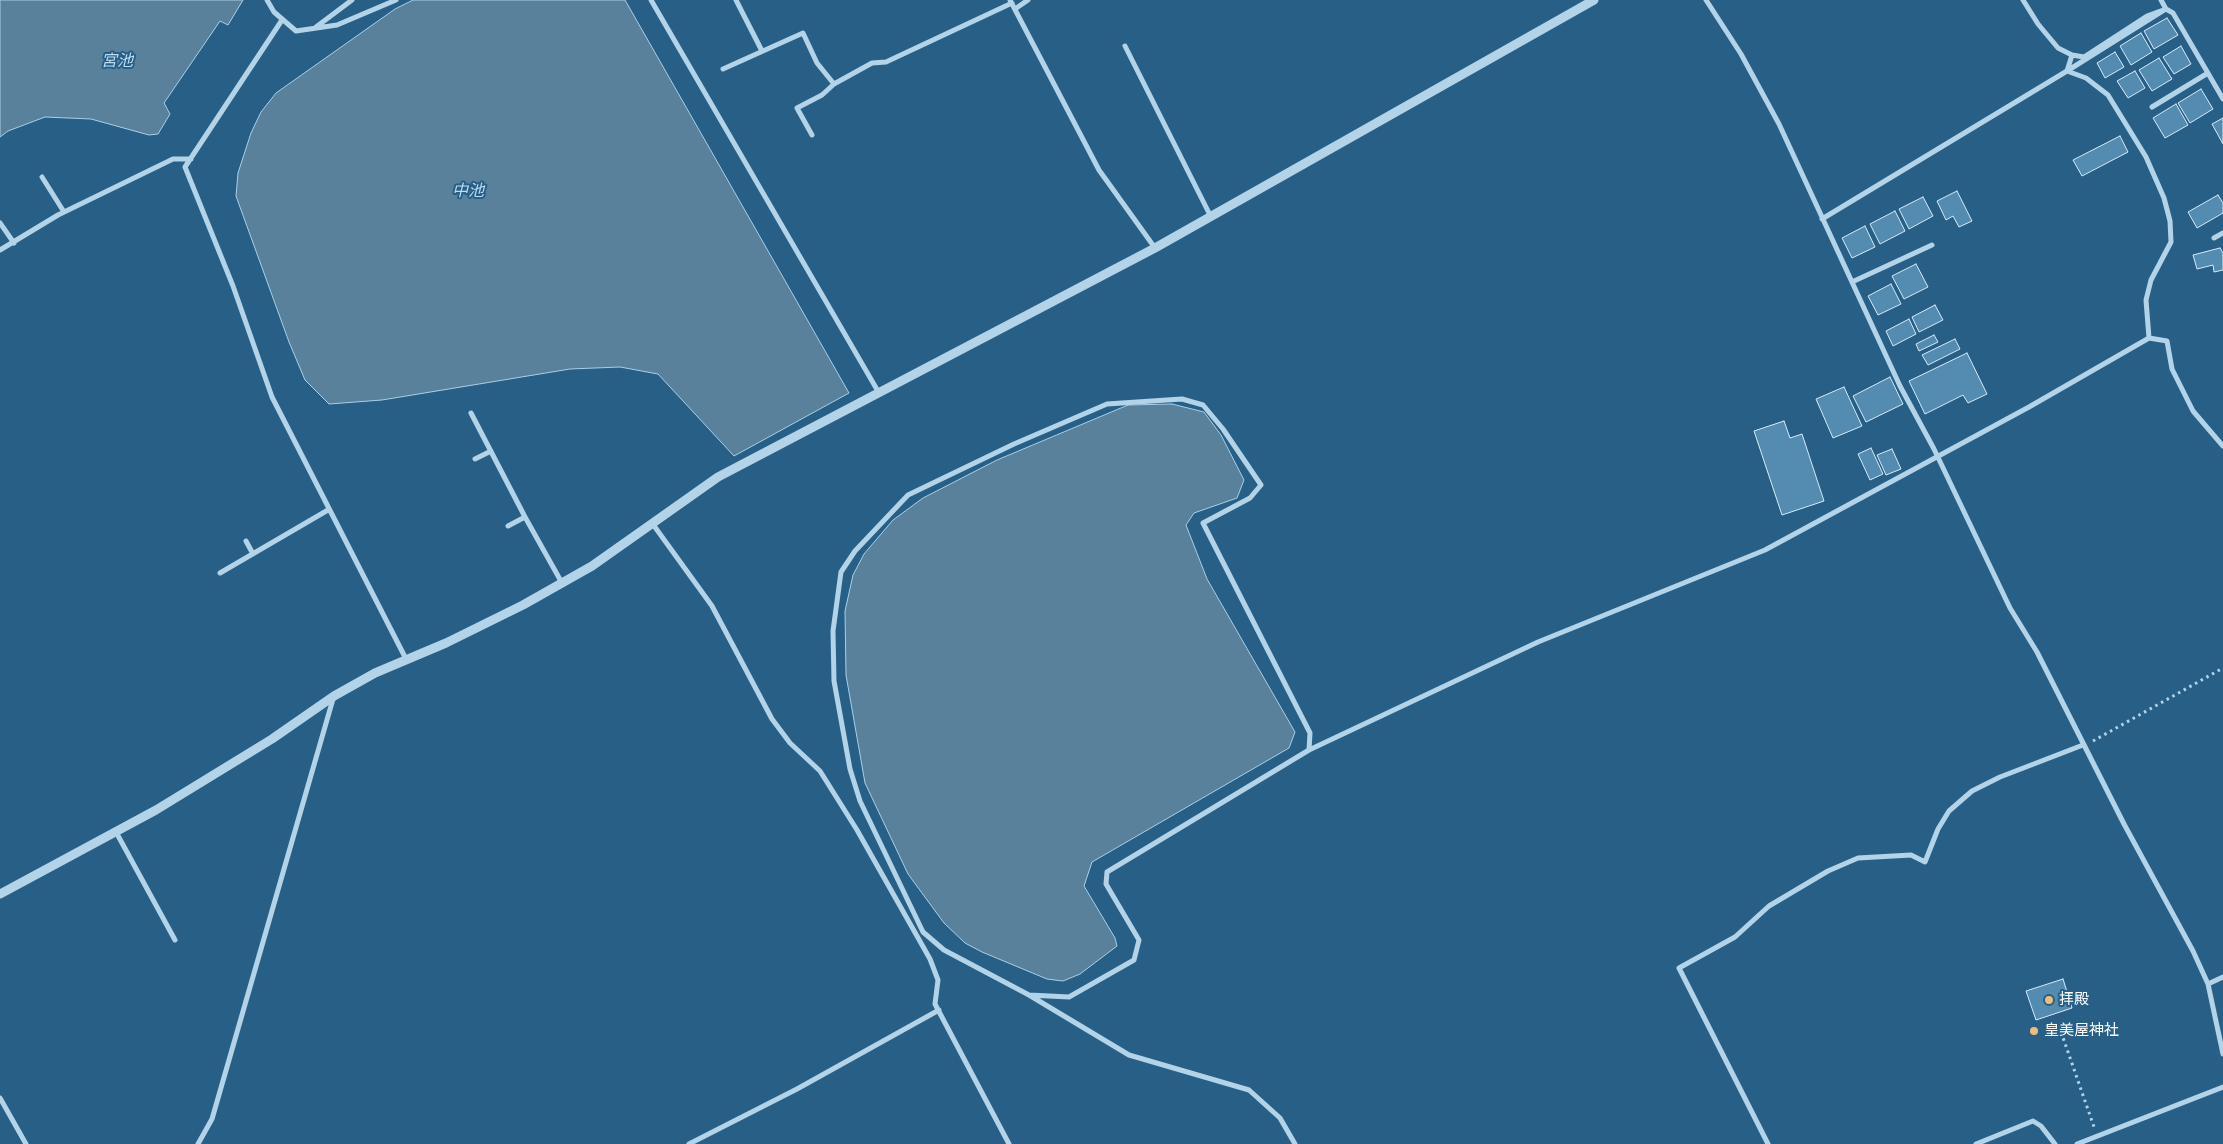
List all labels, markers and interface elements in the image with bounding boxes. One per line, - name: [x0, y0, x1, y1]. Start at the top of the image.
- water label: 宮池: [101, 52, 133, 72]
- water label: 中池: [452, 182, 484, 202]
- place label: 拝殿: [2059, 991, 2089, 1009]
- marker: 拝殿: [2043, 994, 2055, 1006]
- place label: 皇美屋神社: [2044, 1022, 2119, 1040]
- marker: 皇美屋神社: [2028, 1025, 2040, 1037]

